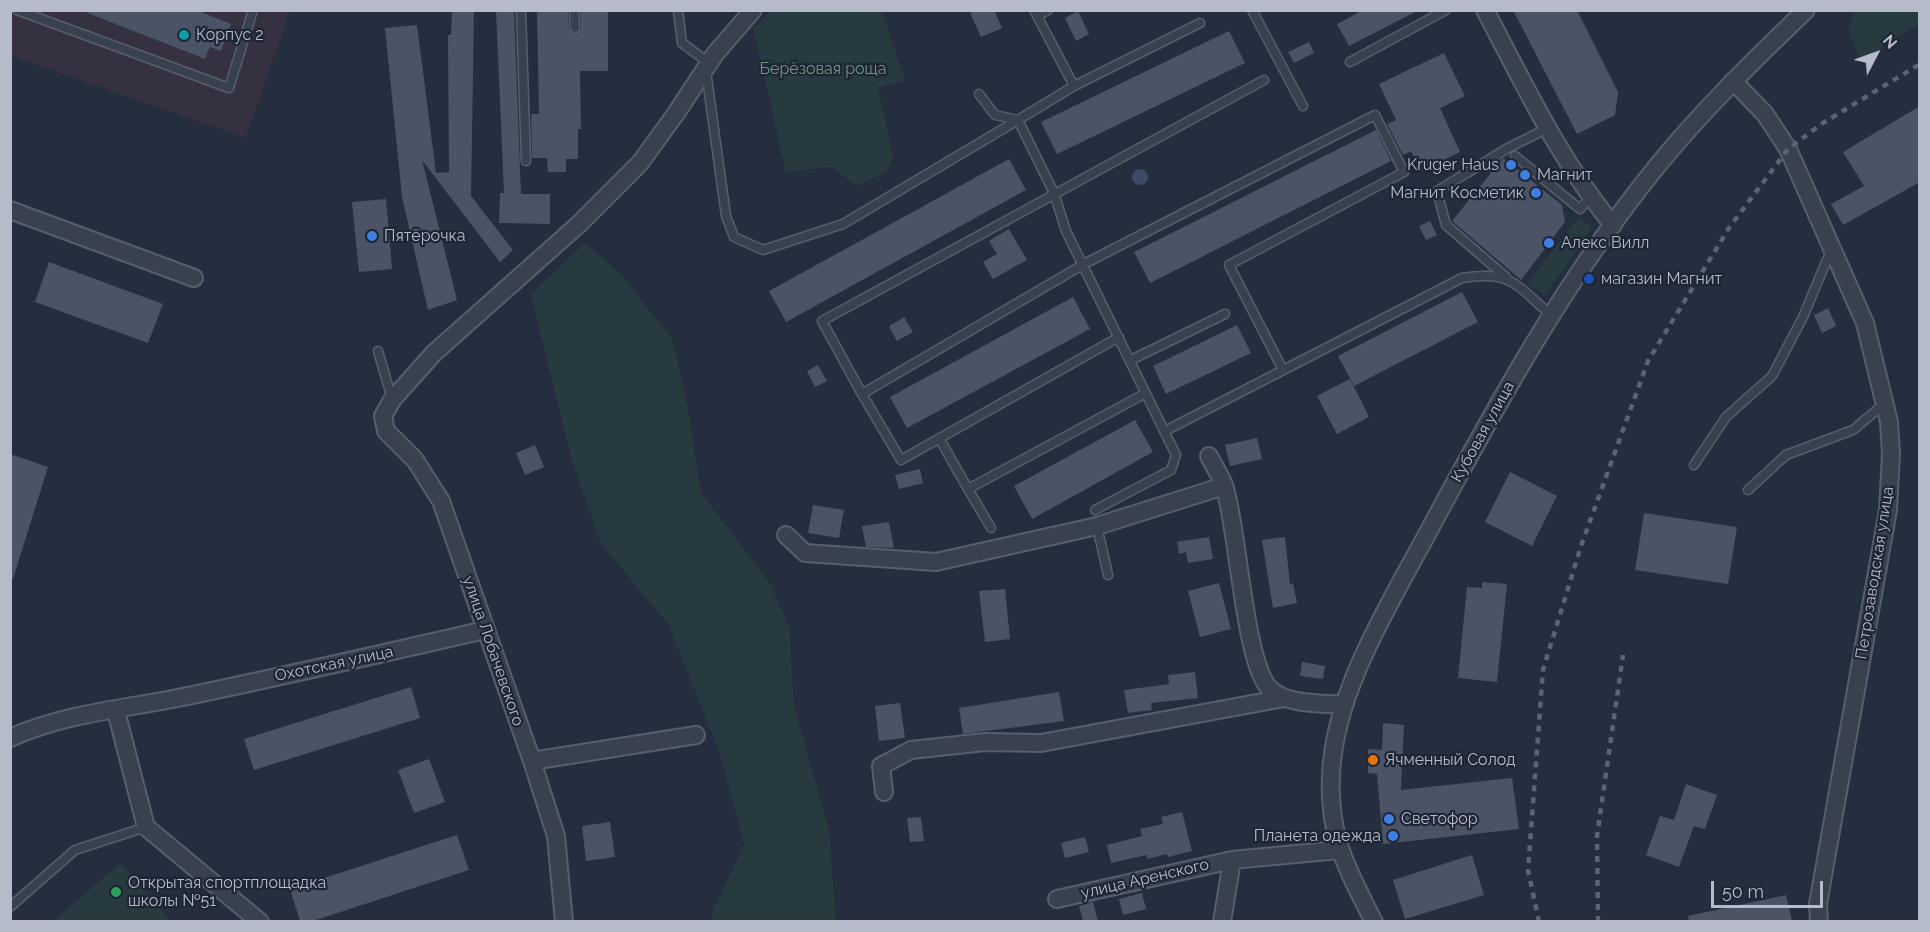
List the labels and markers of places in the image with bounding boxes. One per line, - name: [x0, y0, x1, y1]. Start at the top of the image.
- place label: Корпус 2: [196, 25, 264, 45]
- marker: Корпус 2: [177, 28, 191, 42]
- place label: Kruger Haus: [1407, 155, 1499, 175]
- marker: Kruger Haus: [1504, 158, 1518, 172]
- place label: Магнит: [1537, 165, 1593, 185]
- marker: Магнит: [1518, 168, 1532, 182]
- place label: Магнит Косметик: [1390, 183, 1524, 203]
- marker: Магнит Косметик: [1529, 186, 1543, 200]
- place label: Пятёрочка: [384, 226, 465, 246]
- marker: Пятёрочка: [365, 229, 379, 243]
- place label: Алекс Вилл: [1561, 233, 1649, 253]
- marker: Алекс Вилл: [1542, 236, 1556, 250]
- place label: магазин Магнит: [1601, 269, 1722, 289]
- marker: магазин Магнит: [1582, 272, 1596, 286]
- place label: Ячменный Солод: [1385, 750, 1516, 770]
- marker: Ячменный Солод: [1366, 753, 1380, 767]
- place label: Светофор: [1401, 809, 1478, 829]
- marker: Светофор: [1382, 812, 1396, 826]
- place label: Планета одежда: [1254, 826, 1381, 846]
- marker: Планета одежда: [1386, 829, 1400, 843]
- place label: Открытая спортплощадка школы №51: [128, 873, 326, 911]
- marker: Открытая спортплощадка школы №51: [109, 885, 123, 899]

